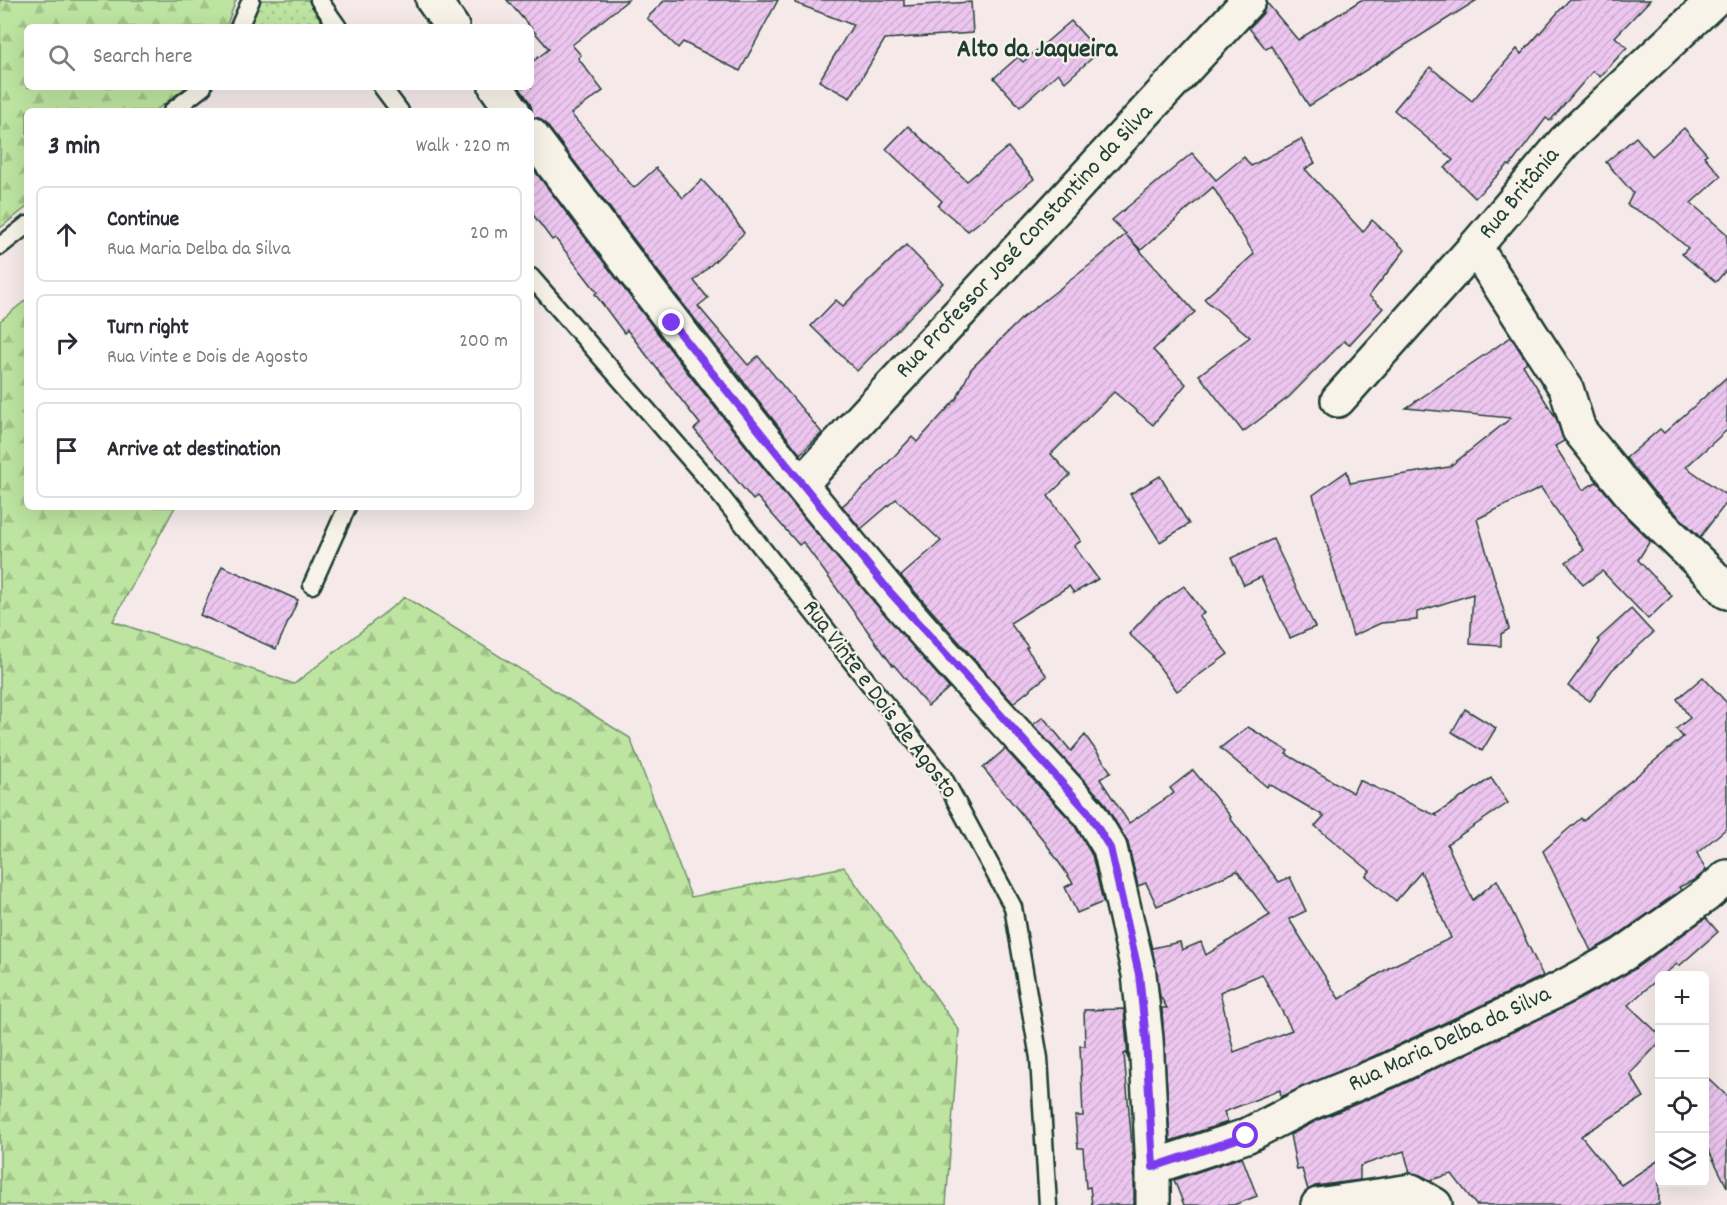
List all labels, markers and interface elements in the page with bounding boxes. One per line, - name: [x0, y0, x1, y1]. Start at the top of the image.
- search box: [24, 24, 534, 90]
- district label: Alto da Jaqueira: [957, 32, 1118, 69]
- icon: search: [45, 41, 78, 74]
- text: Search here: [93, 42, 192, 73]
- street label: Rua Professor José Constantino da Silva: [888, 97, 1162, 387]
- text: 3 min: [48, 129, 100, 166]
- text: Walk · 220 m: [416, 133, 510, 161]
- street label: Rua Britânia: [1471, 140, 1569, 247]
- text: Continue: [107, 205, 179, 236]
- icon: ahead: [50, 218, 83, 251]
- text: 20 m: [470, 220, 508, 248]
- text: Rua Maria Delba da Silva: [107, 236, 290, 264]
- route end: [658, 309, 684, 335]
- text: Turn right: [107, 313, 189, 344]
- icon: right: [50, 326, 83, 359]
- text: 200 m: [459, 328, 508, 356]
- text: Rua Vinte e Dois de Agosto: [107, 344, 308, 372]
- icon: arrive: [50, 434, 83, 467]
- text: Arrive at destination: [107, 435, 281, 466]
- street label: Rua Vinte e Dois de Agosto: [793, 593, 965, 807]
- map controls: [1655, 971, 1709, 1187]
- button: +: [1655, 971, 1709, 1025]
- street label: Rua Maria Delba da Silva: [1343, 978, 1558, 1102]
- button: −: [1655, 1025, 1709, 1079]
- button: locate: [1655, 1079, 1709, 1133]
- route start: [1232, 1122, 1258, 1148]
- button: layers: [1655, 1133, 1709, 1187]

